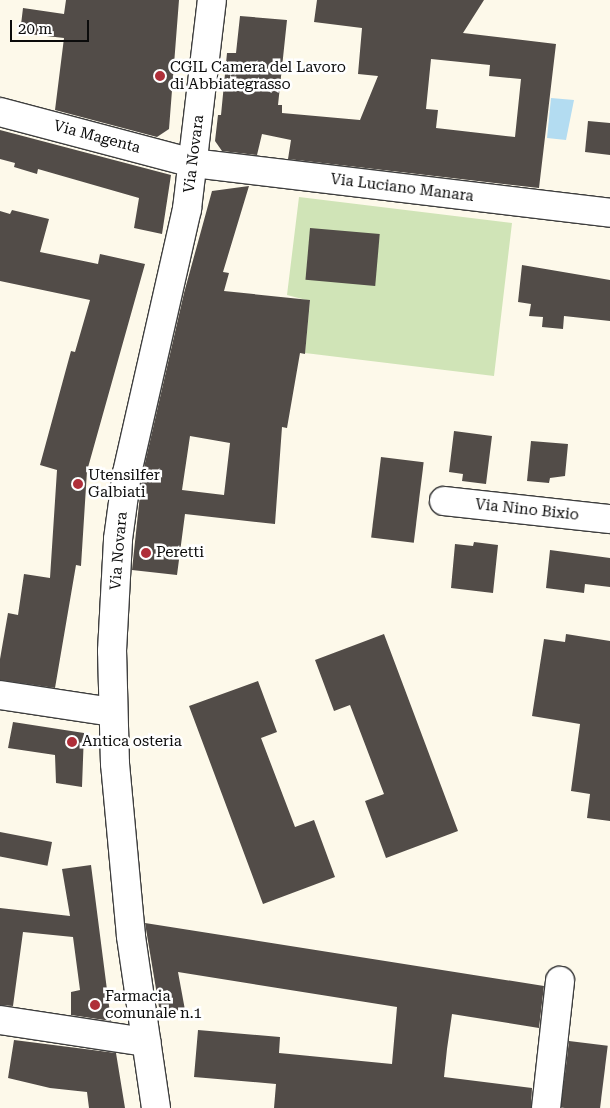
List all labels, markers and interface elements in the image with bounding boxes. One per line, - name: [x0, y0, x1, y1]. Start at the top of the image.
- scale bar: [12, 10, 91, 42]
- text: 20 m: [18, 20, 52, 38]
- place label: CGIL Camera del Lavoro di Abbiategrasso: [170, 58, 346, 93]
- marker: CGIL Camera del Lavoro di Abbiategrasso: [154, 70, 166, 82]
- street label: Via Novara: [180, 114, 208, 194]
- street label: Via Magenta: [52, 117, 142, 157]
- street label: Via Luciano Manara: [329, 170, 475, 206]
- place label: Utensilfer Galbiati: [88, 466, 160, 501]
- marker: Utensilfer Galbiati: [72, 478, 84, 490]
- street label: Via Nino Bixio: [474, 496, 580, 524]
- street label: Via Novara: [107, 511, 131, 591]
- place label: Peretti: [156, 544, 204, 562]
- marker: Peretti: [140, 547, 152, 559]
- place label: Antica osteria: [82, 733, 182, 751]
- marker: Antica osteria: [66, 736, 78, 748]
- place label: Farmacia comunale n.1: [105, 987, 202, 1022]
- marker: Farmacia comunale n.1: [89, 999, 101, 1011]

